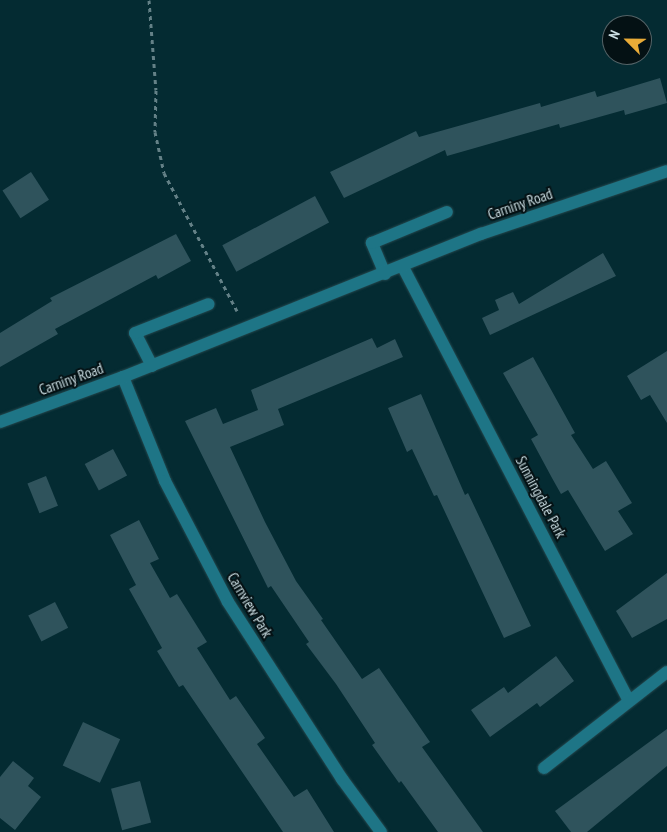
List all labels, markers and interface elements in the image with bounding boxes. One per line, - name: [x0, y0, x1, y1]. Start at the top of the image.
- north arrow: [602, 15, 652, 65]
- text: N: [604, 28, 624, 42]
- street label: Carniny Road: [485, 184, 555, 224]
- street label: Carniny Road: [36, 359, 106, 399]
- street label: Sunningdale Park: [512, 453, 570, 541]
- street label: Carnview Park: [224, 569, 276, 641]

